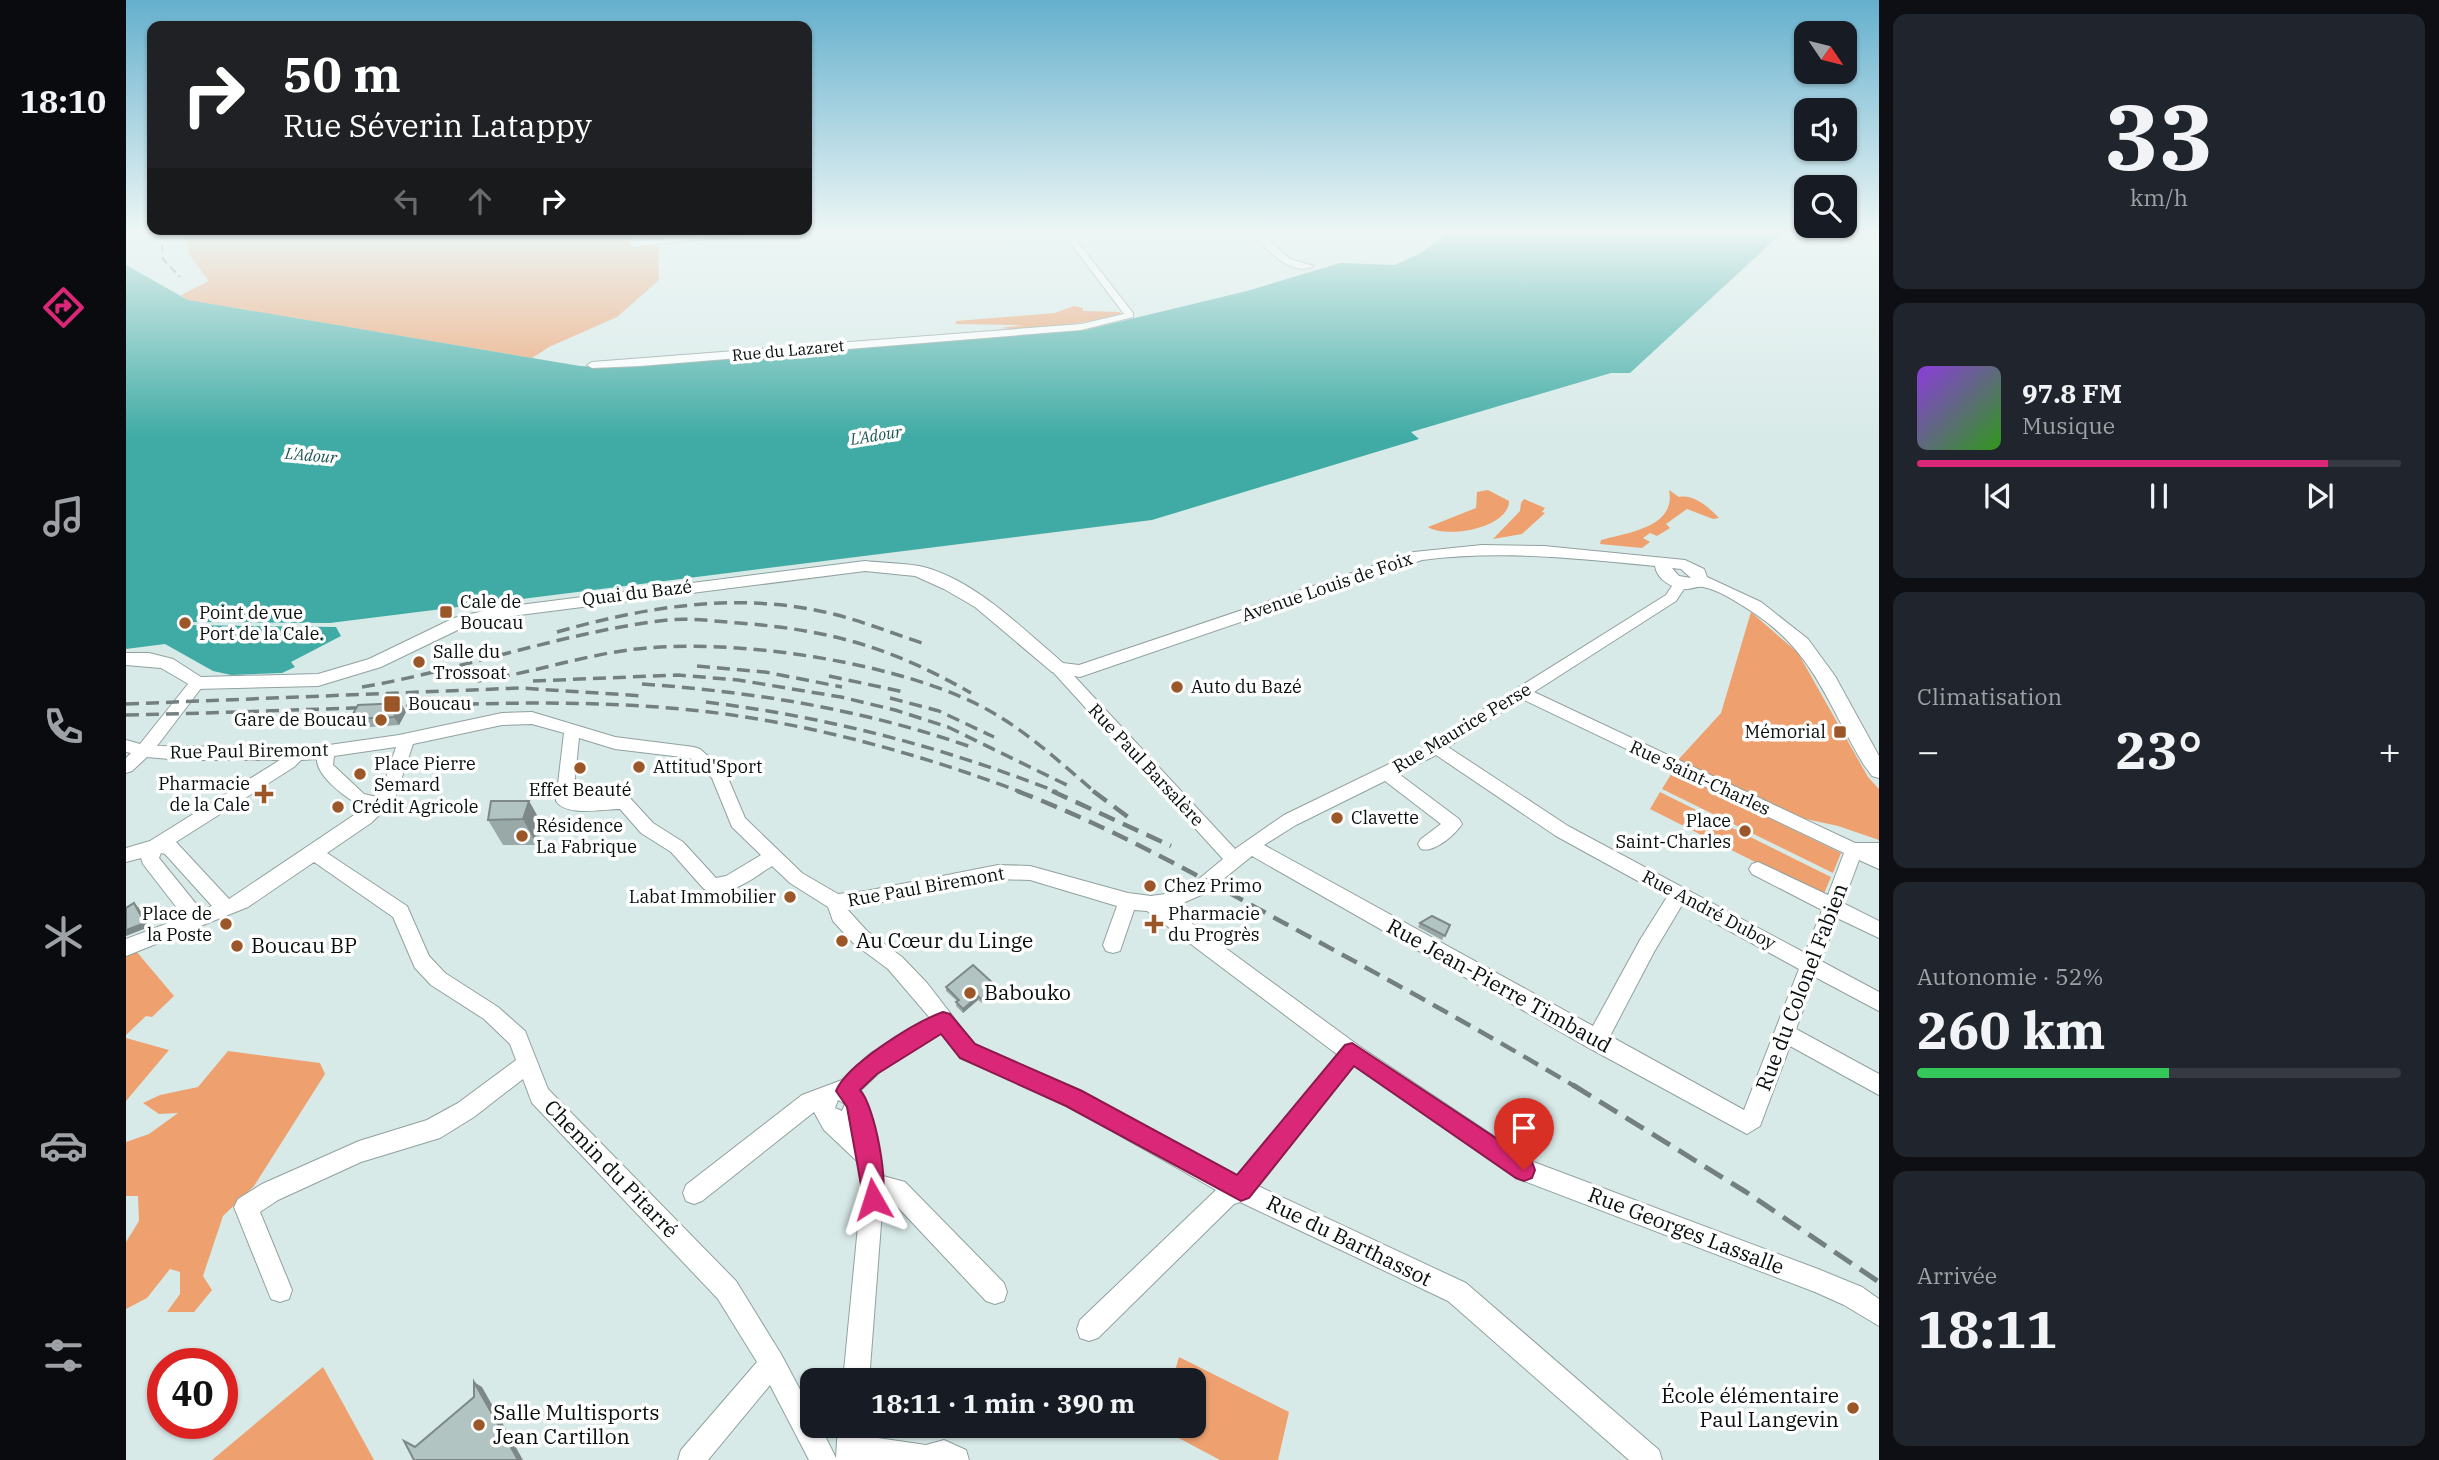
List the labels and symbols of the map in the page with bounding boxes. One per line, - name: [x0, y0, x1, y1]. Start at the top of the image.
- north arrow: [1794, 21, 1857, 84]
- street label: Rue du Lazaret: [731, 335, 845, 365]
- water label: L'Adour: [848, 421, 904, 449]
- water label: L'Adour: [283, 443, 339, 467]
- street label: Avenue Louis de Foix: [1238, 546, 1415, 627]
- street label: Quai du Bazé: [581, 574, 693, 611]
- place label: Cale de Boucau: [460, 590, 523, 634]
- place label: Point de vue Port de la Cale.: [199, 601, 324, 645]
- marker: Cale de Boucau: [438, 604, 454, 620]
- marker: Point de vue Port de la Cale.: [177, 615, 193, 631]
- place label: Salle du Trossoat: [433, 640, 506, 684]
- marker: Salle du Trossoat: [411, 654, 427, 670]
- place label: Auto du Bazé: [1191, 675, 1302, 698]
- street label: Rue Maurice Perse: [1388, 677, 1535, 778]
- marker: Auto du Bazé: [1169, 679, 1185, 695]
- place label: Boucau: [408, 692, 471, 715]
- marker: Boucau: [382, 694, 402, 714]
- street label: Rue Paul Barsalère: [1084, 698, 1209, 831]
- place label: Gare de Boucau: [234, 708, 367, 731]
- marker: Gare de Boucau: [373, 712, 389, 728]
- place label: Mémorial: [1744, 720, 1826, 743]
- marker: Mémorial: [1832, 724, 1848, 740]
- street label: Rue Saint-Charles: [1626, 735, 1774, 820]
- street label: Rue Paul Biremont: [169, 738, 329, 763]
- place label: Place Pierre Semard: [374, 752, 476, 796]
- place label: Attitud'Sport: [653, 755, 762, 778]
- marker: Attitud'Sport: [631, 759, 647, 775]
- marker: Effet Beauté: [572, 760, 588, 776]
- marker: Place Pierre Semard: [352, 766, 368, 782]
- place label: Pharmacie de la Cale: [158, 772, 250, 816]
- place label: Effet Beauté: [529, 778, 631, 801]
- marker: Pharmacie de la Cale: [256, 786, 272, 802]
- place label: Crédit Agricole: [352, 795, 478, 818]
- marker: Crédit Agricole: [330, 799, 346, 815]
- place label: Clavette: [1351, 806, 1419, 829]
- place label: Place Saint-Charles: [1615, 809, 1731, 853]
- marker: Clavette: [1329, 810, 1345, 826]
- place label: Résidence La Fabrique: [536, 814, 637, 858]
- marker: Place Saint-Charles: [1737, 823, 1753, 839]
- marker: Résidence La Fabrique: [514, 828, 530, 844]
- street label: Rue Paul Biremont: [846, 861, 1006, 912]
- street label: Rue André Duboy: [1638, 865, 1780, 955]
- place label: Chez Primo: [1164, 874, 1262, 897]
- marker: Chez Primo: [1142, 878, 1158, 894]
- street label: Rue du Colonel Fabien: [1748, 879, 1854, 1095]
- place label: Labat Immobilier: [629, 885, 776, 908]
- marker: Labat Immobilier: [782, 889, 798, 905]
- place label: Place de la Poste: [142, 902, 212, 946]
- place label: Pharmacie du Progrès: [1168, 902, 1260, 946]
- street label: Rue Jean-Pierre Timbaud: [1382, 912, 1617, 1059]
- marker: Place de la Poste: [218, 916, 234, 932]
- marker: Pharmacie du Progrès: [1146, 916, 1162, 932]
- place label: Au Cœur du Linge: [856, 926, 1033, 954]
- place label: Boucau BP: [251, 931, 357, 959]
- marker: Au Cœur du Linge: [834, 933, 850, 949]
- marker: Boucau BP: [229, 938, 245, 954]
- place label: Babouko: [984, 978, 1071, 1006]
- marker: Babouko: [962, 985, 978, 1001]
- street label: Chemin du Pitarré: [538, 1093, 685, 1244]
- pin: [1494, 1098, 1554, 1170]
- position arrow: [836, 1162, 910, 1236]
- street label: Rue Georges Lassalle: [1584, 1180, 1788, 1280]
- street label: Rue du Barthassot: [1262, 1188, 1437, 1292]
- speed limit sign: 40: [147, 1348, 238, 1439]
- place label: École élémentaire Paul Langevin: [1661, 1381, 1839, 1433]
- place label: Salle Multisports Jean Cartillon: [493, 1398, 660, 1450]
- marker: École élémentaire Paul Langevin: [1845, 1400, 1861, 1416]
- marker: Salle Multisports Jean Cartillon: [471, 1417, 487, 1433]

